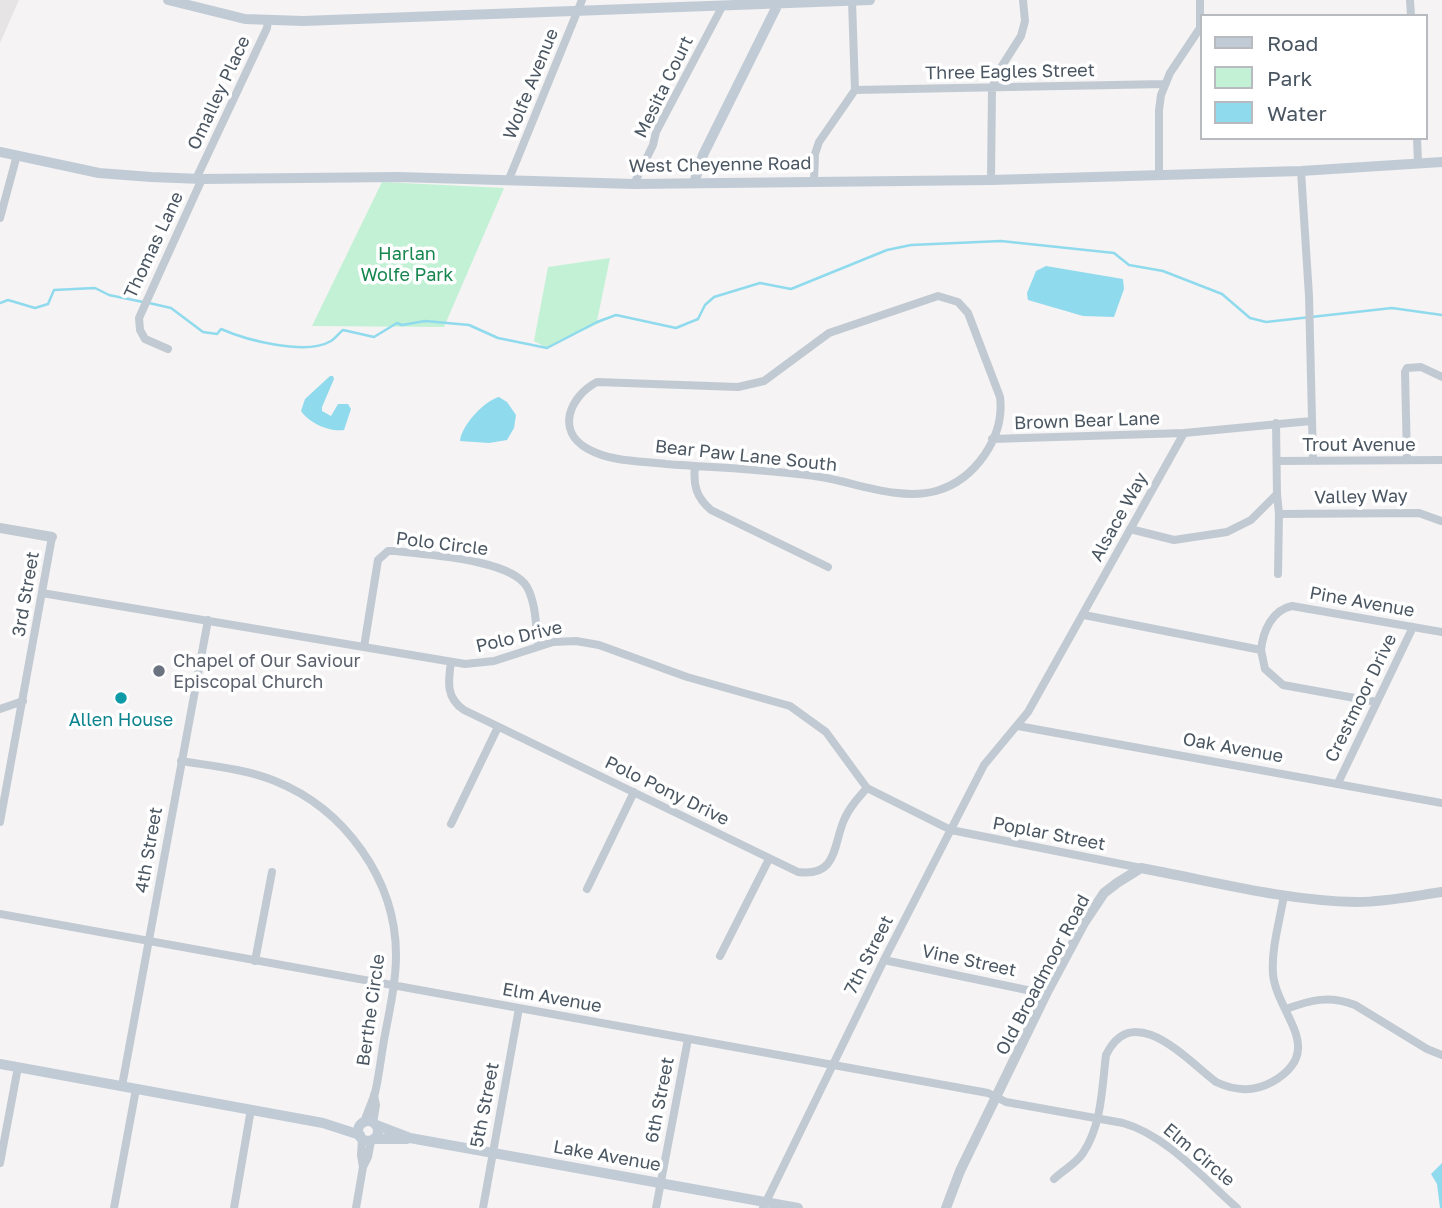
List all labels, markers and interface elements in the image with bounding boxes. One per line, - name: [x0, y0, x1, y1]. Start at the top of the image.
- legend: [1200, 14, 1428, 140]
- street label: Wolfe Avenue: [499, 25, 563, 143]
- text: Road: [1267, 30, 1318, 56]
- street label: Omalley Place: [183, 33, 255, 153]
- street label: Mesita Court: [630, 33, 698, 141]
- street label: Three Eagles Street: [925, 60, 1095, 84]
- text: Park: [1267, 65, 1312, 91]
- text: Water: [1267, 100, 1327, 126]
- street label: West Cheyenne Road: [628, 153, 812, 177]
- street label: Thomas Lane: [120, 188, 188, 302]
- park label: Harlan Wolfe Park: [360, 243, 454, 286]
- street label: Brown Bear Lane: [1014, 408, 1160, 434]
- street label: Trout Avenue: [1302, 434, 1416, 456]
- street label: Bear Paw Lane South: [654, 436, 838, 476]
- street label: Alsace Way: [1086, 469, 1152, 565]
- street label: Valley Way: [1314, 485, 1408, 509]
- street label: Polo Circle: [395, 528, 489, 560]
- street label: 3rd Street: [8, 550, 44, 638]
- street label: Pine Avenue: [1308, 582, 1416, 622]
- street label: Polo Drive: [474, 617, 564, 657]
- street label: Crestmoor Drive: [1321, 630, 1401, 766]
- place label: Chapel of Our Saviour Episcopal Church: [173, 650, 361, 692]
- marker: Chapel of Our Saviour Episcopal Church: [151, 663, 167, 679]
- marker: Allen House: [113, 690, 129, 706]
- place label: Allen House: [69, 709, 173, 731]
- street label: Oak Avenue: [1181, 729, 1285, 767]
- street label: Polo Pony Drive: [601, 752, 733, 830]
- street label: 4th Street: [131, 805, 167, 895]
- street label: Poplar Street: [991, 813, 1107, 855]
- street label: Old Broadmoor Road: [992, 891, 1094, 1059]
- street label: 7th Street: [840, 912, 898, 998]
- street label: Vine Street: [920, 940, 1018, 982]
- street label: Berthe Circle: [352, 953, 390, 1067]
- street label: Elm Avenue: [501, 979, 603, 1017]
- street label: 6th Street: [641, 1055, 679, 1145]
- street label: 5th Street: [466, 1060, 504, 1150]
- street label: Elm Circle: [1159, 1119, 1239, 1191]
- street label: Lake Avenue: [552, 1136, 662, 1176]

